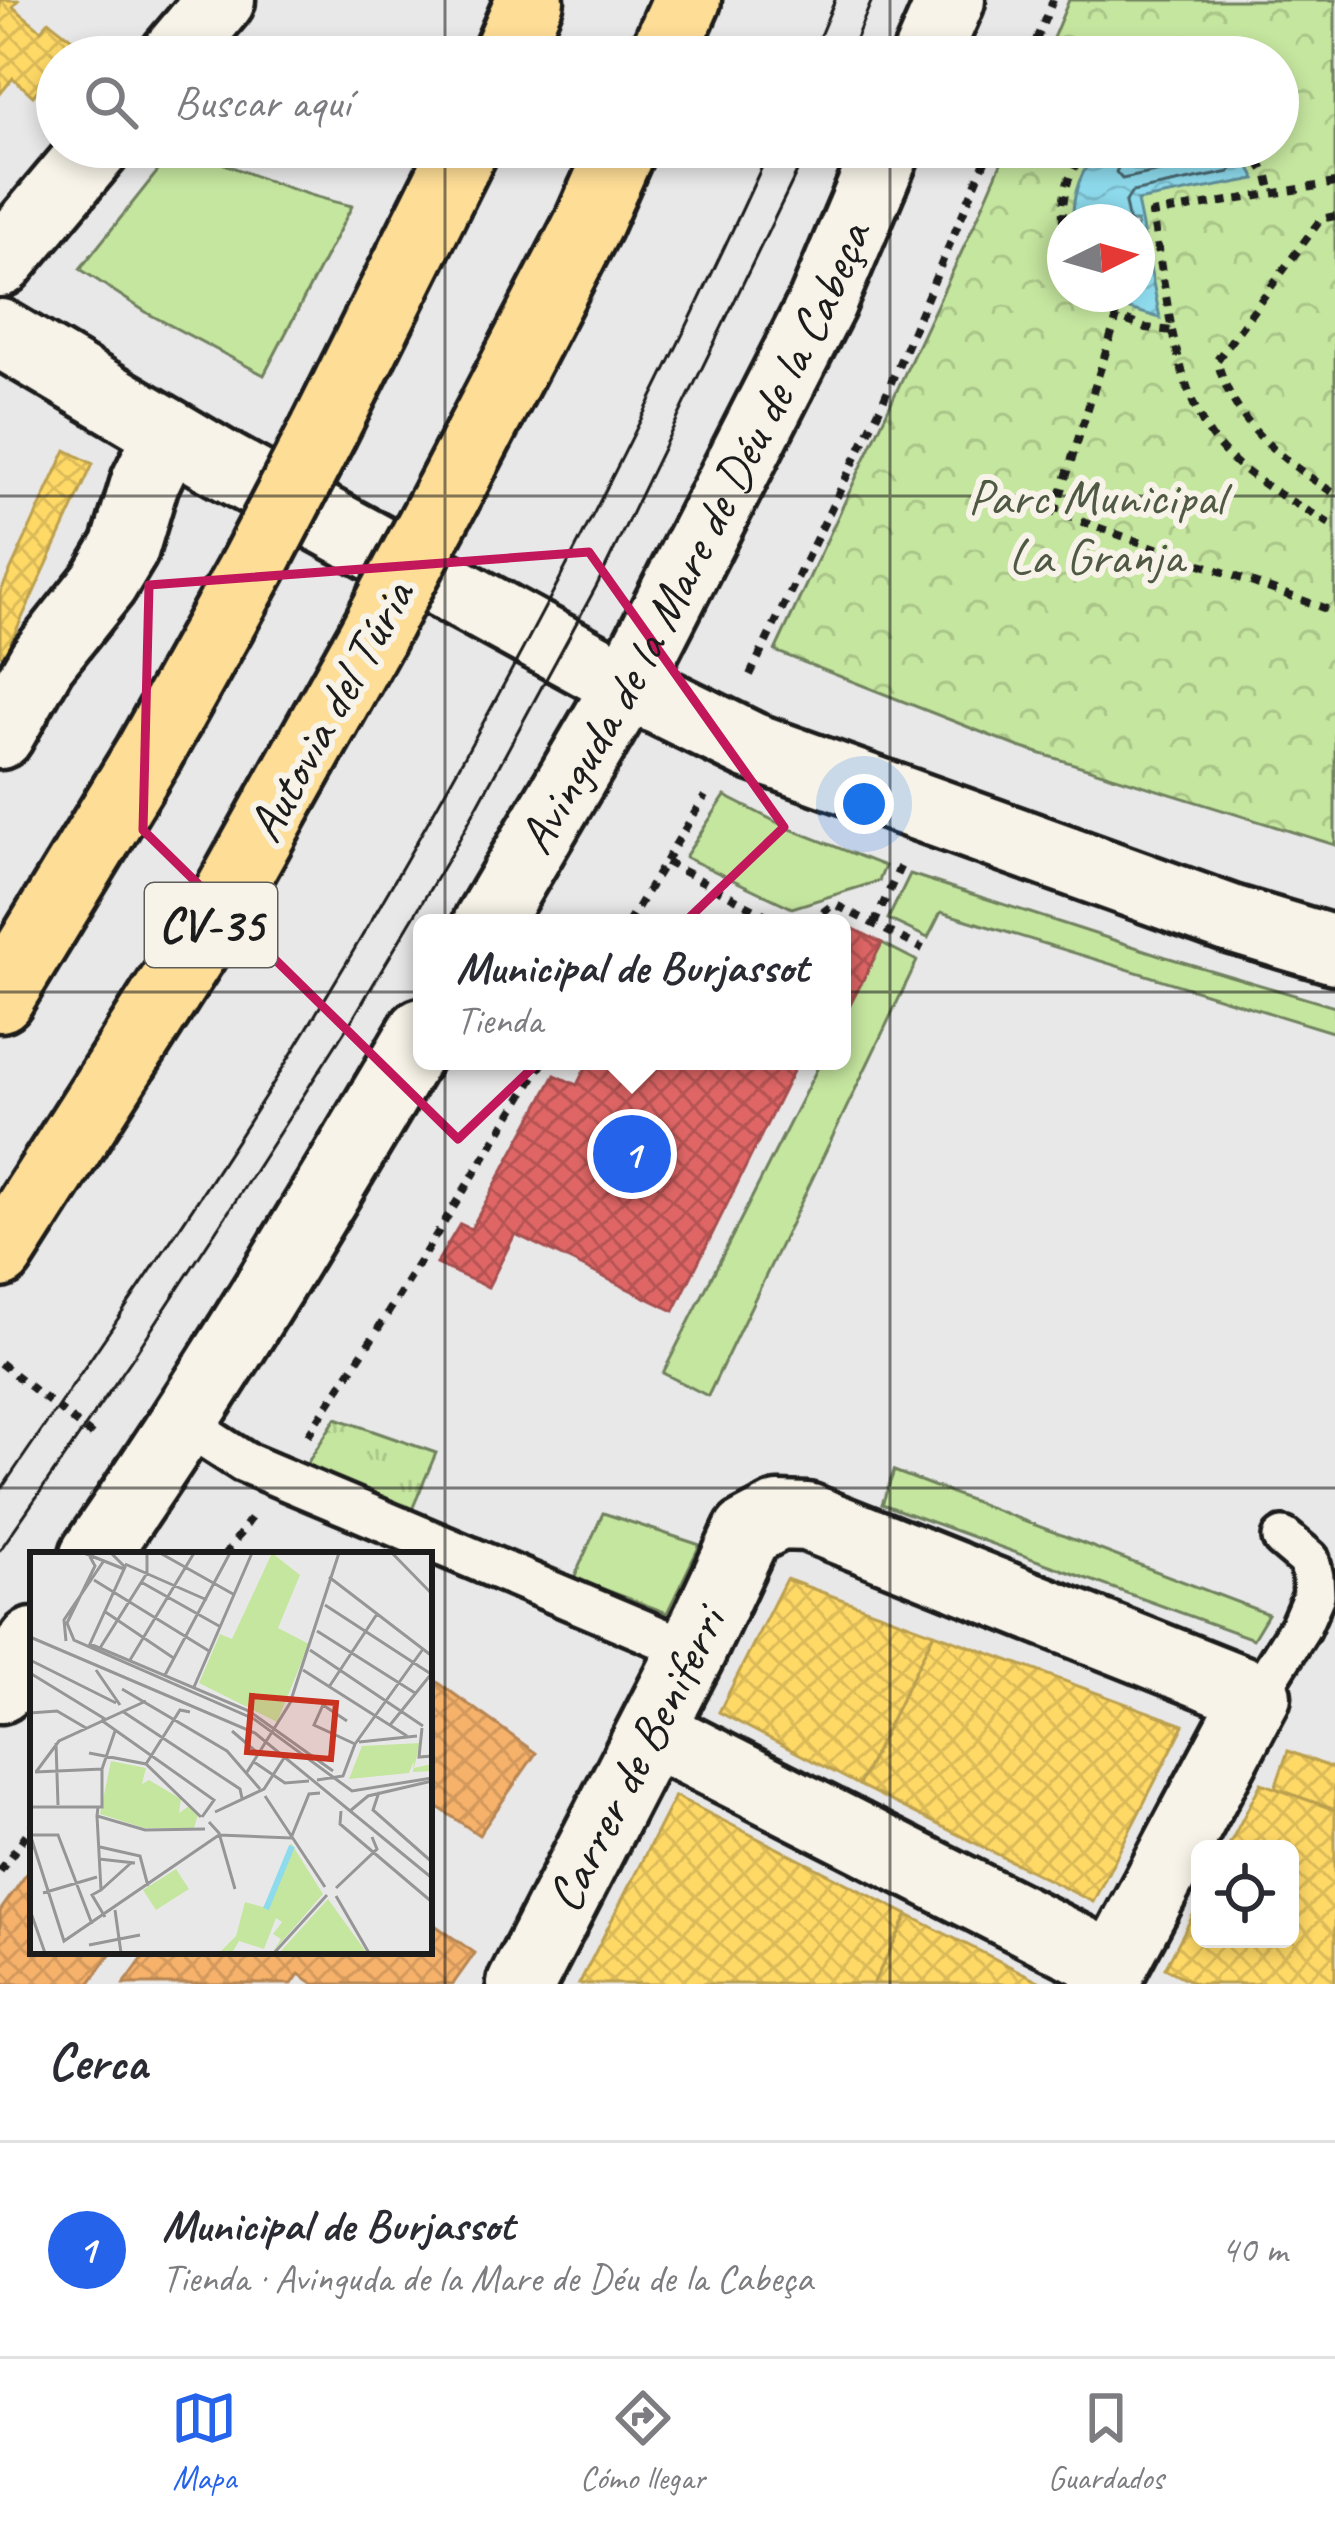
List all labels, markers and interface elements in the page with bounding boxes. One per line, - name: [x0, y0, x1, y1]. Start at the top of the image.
- search box: [36, 36, 1299, 168]
- icon: search: [78, 69, 144, 135]
- text: Buscar aquí: [174, 74, 350, 131]
- north arrow: [1047, 204, 1155, 312]
- street label: Avinguda de la Mare de Déu de la Cabeça: [503, 209, 886, 865]
- park label: Parc Municipal La Granja: [968, 465, 1233, 588]
- street label: Autovia del Túria: [232, 566, 430, 853]
- your location: [834, 774, 894, 834]
- road number: CV-35: [145, 883, 277, 967]
- popup: [413, 914, 851, 1070]
- text: Municipal de Burjassot: [456, 939, 808, 996]
- text: Tienda: [456, 996, 543, 1045]
- pin: 1: [593, 1109, 671, 1199]
- inset map: [30, 1552, 432, 1954]
- street label: Carrer de Beniferri: [532, 1593, 742, 1922]
- map controls: [1191, 1840, 1299, 1948]
- button: locate: [1191, 1840, 1299, 1948]
- text: Cerca: [48, 2030, 147, 2094]
- text: Municipal de Burjassot: [162, 2197, 514, 2254]
- text: 1: [78, 2225, 96, 2274]
- text: 40 m: [1221, 2225, 1287, 2274]
- text: Tienda · Avinguda de la Mare de Déu de la Cabeça: [162, 2254, 813, 2303]
- tab: Mapa: [171, 2385, 237, 2499]
- tab: Cómo llegar: [580, 2385, 705, 2499]
- tab: Guardados: [1048, 2385, 1164, 2499]

